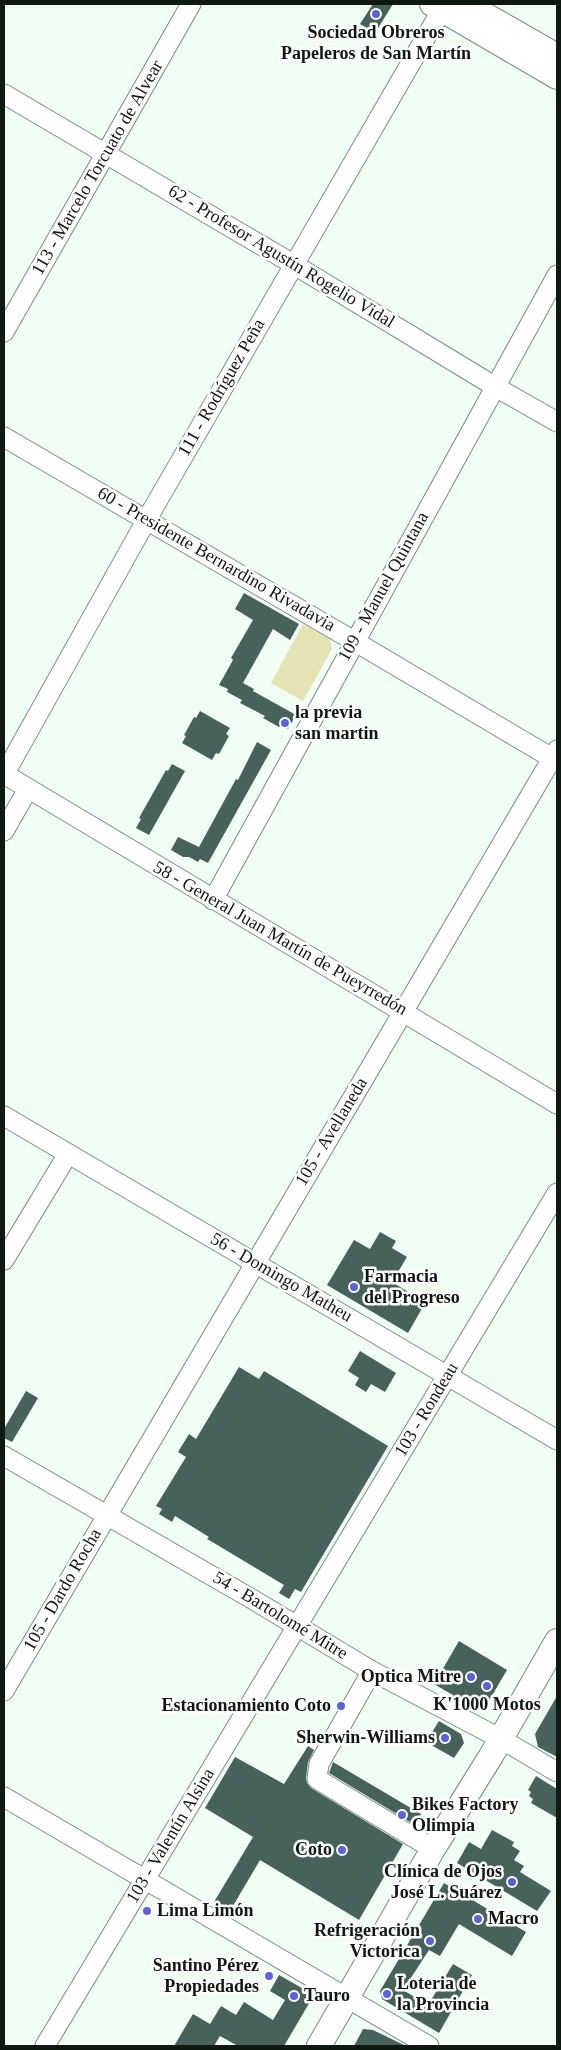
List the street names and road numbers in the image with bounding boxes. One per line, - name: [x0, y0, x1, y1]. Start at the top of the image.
- street label: 113 - Marcelo Torcuato de Alvear: [28, 57, 168, 279]
- street label: 62 - Profesor Agustín Rogelio Vidal: [164, 181, 398, 333]
- street label: 111 - Rodríguez Peña: [174, 315, 270, 461]
- street label: 60 - Presidente Bernardino Rivadavia: [93, 483, 339, 637]
- street label: 109 - Manuel Quintana: [334, 509, 434, 665]
- street label: 58 - General Juan Martín de Pueyrredón: [149, 857, 411, 1021]
- street label: 105 - Avellaneda: [291, 1074, 373, 1190]
- street label: 56 - Domingo Matheu: [206, 1229, 356, 1327]
- street label: 103 - Rondeau: [390, 1359, 464, 1461]
- street label: 105 - Dardo Rocha: [19, 1525, 107, 1655]
- street label: 54 - Bartolomé Mitre: [209, 1567, 351, 1665]
- street label: 103 - Valentín Alsina: [122, 1765, 220, 1907]

